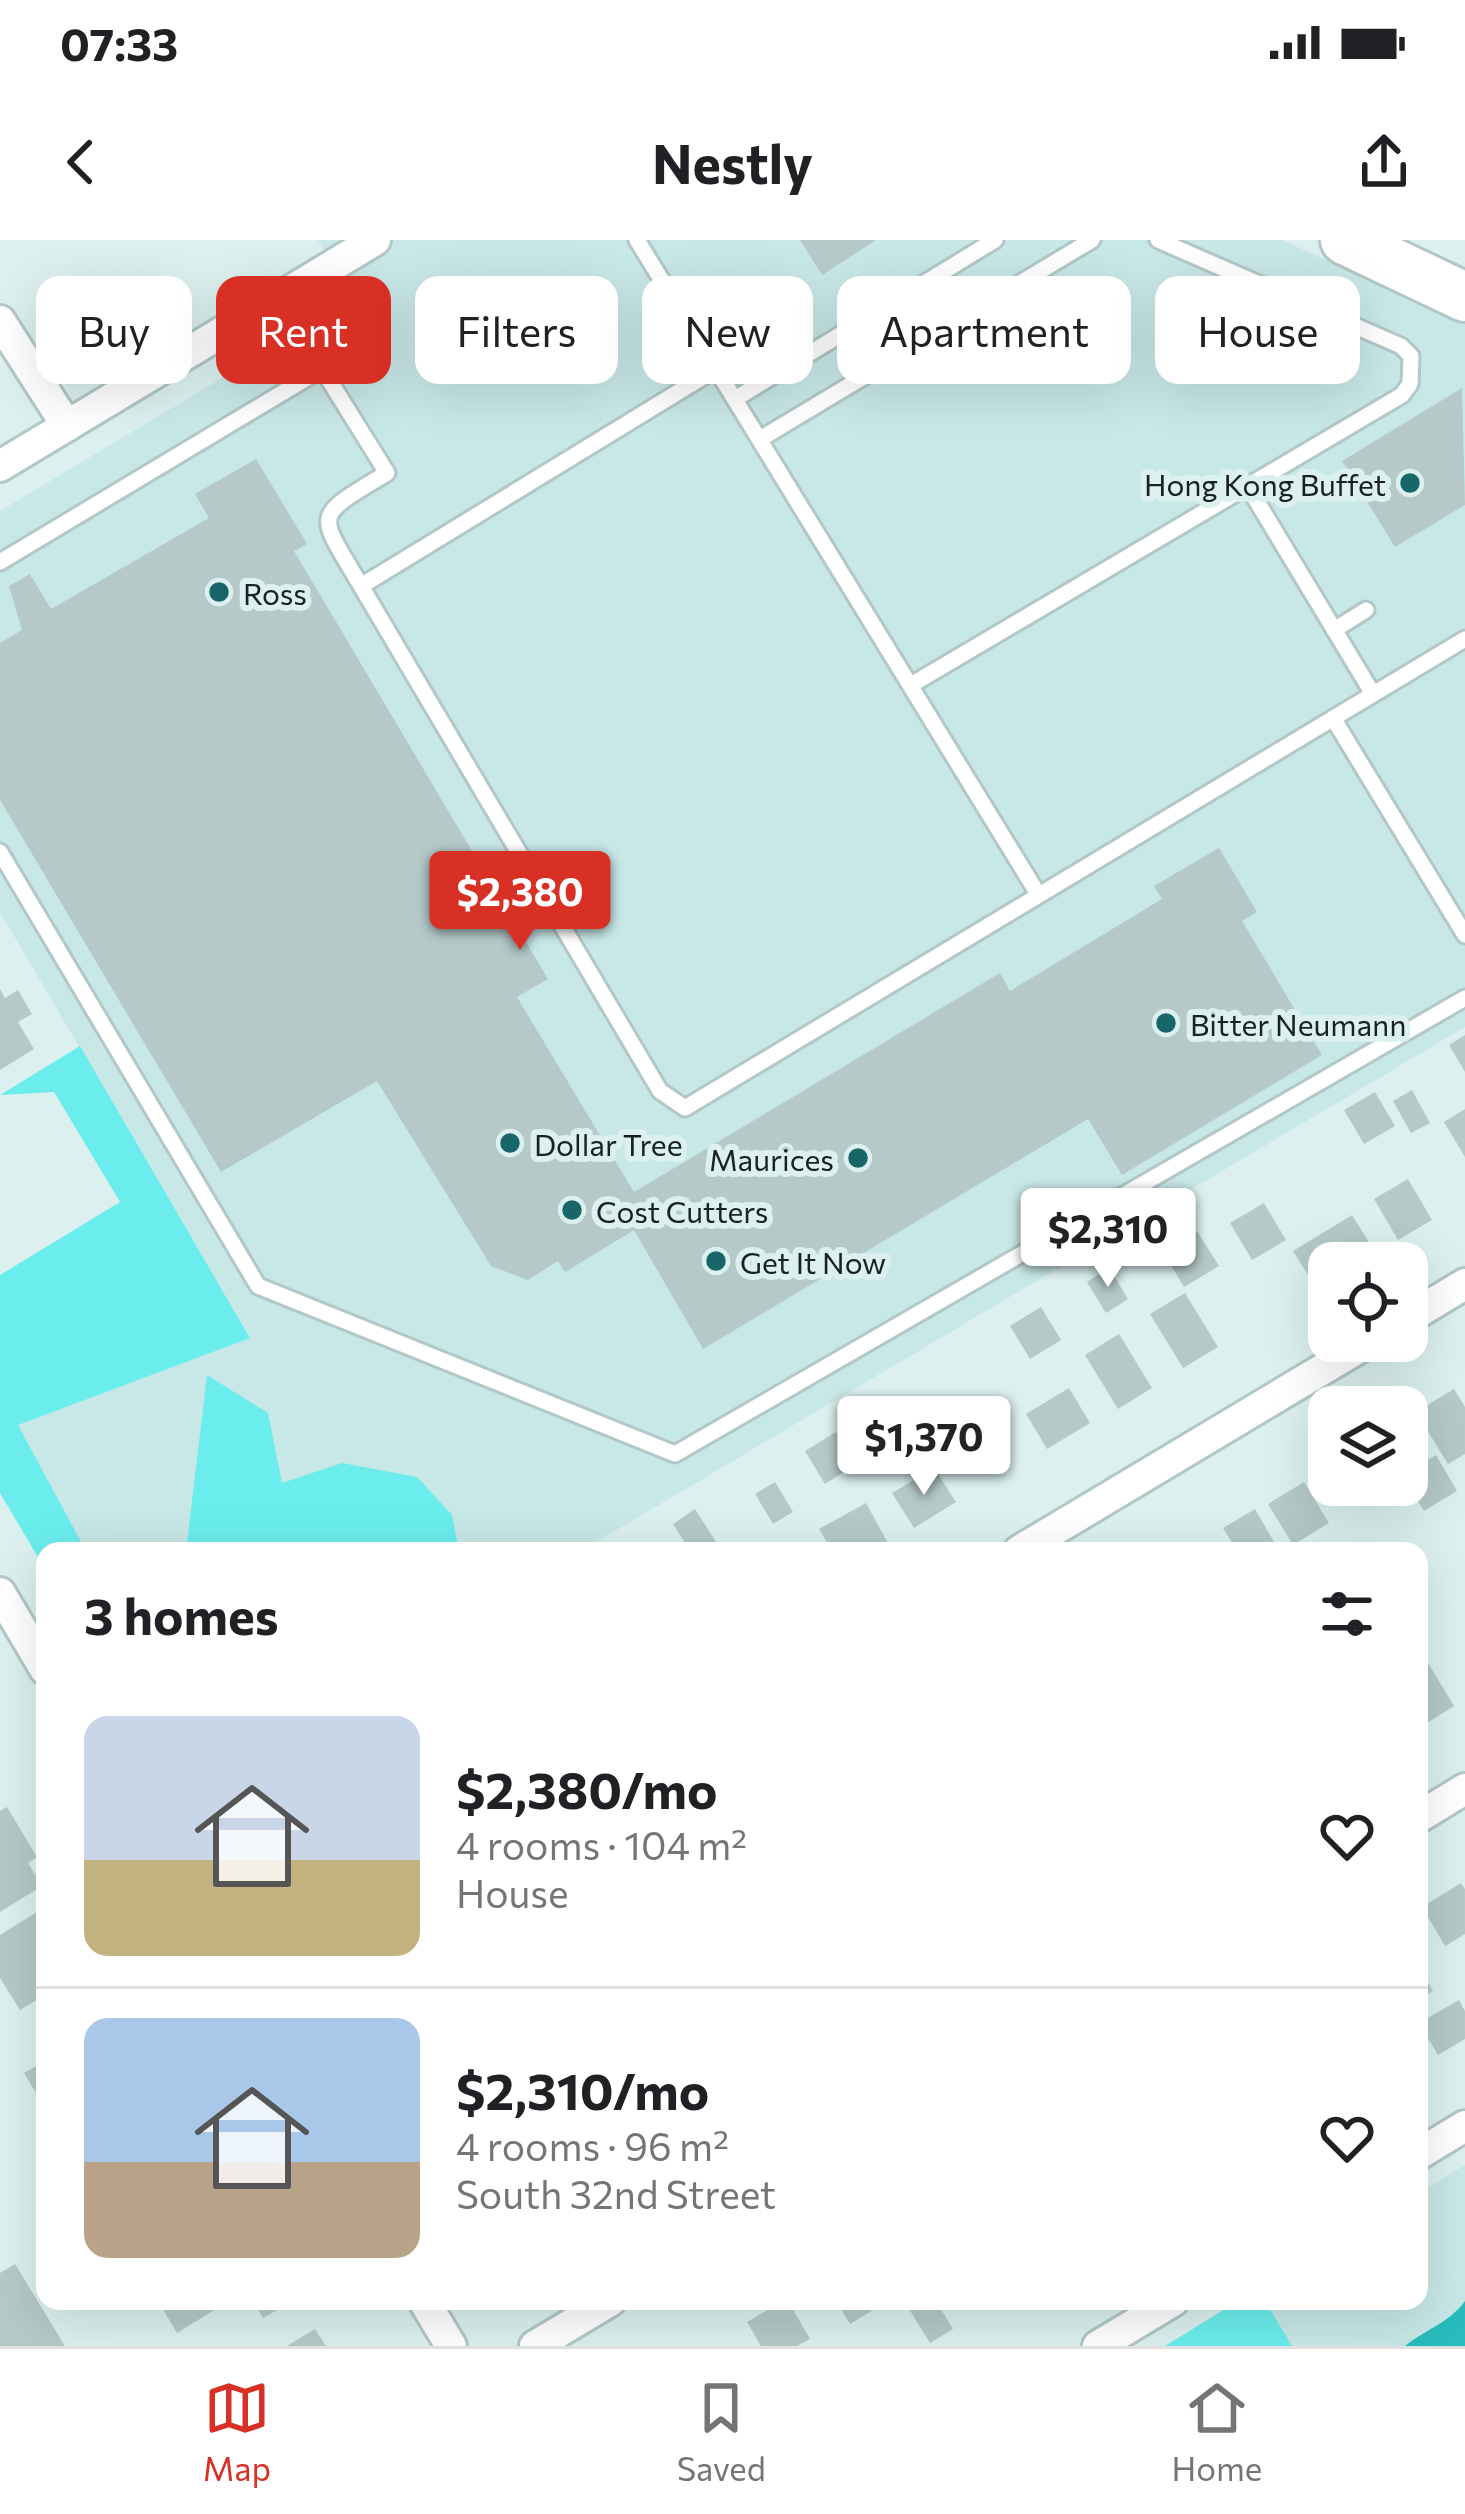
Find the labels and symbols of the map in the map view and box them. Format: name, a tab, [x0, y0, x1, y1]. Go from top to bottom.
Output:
place label: Hong Kong Buffet	[1144, 465, 1386, 502]
marker: Hong Kong Buffet	[1397, 470, 1423, 496]
place label: Ross	[243, 574, 307, 611]
marker: Ross	[206, 579, 232, 605]
pin: $2,380	[422, 851, 618, 953]
place label: Bitter Neumann	[1190, 1005, 1406, 1042]
marker: Bitter Neumann	[1153, 1010, 1179, 1036]
place label: Dollar Tree	[534, 1125, 683, 1162]
marker: Dollar Tree	[497, 1130, 523, 1156]
place label: Maurices	[709, 1140, 834, 1177]
marker: Maurices	[845, 1145, 871, 1171]
pin: $2,310	[1010, 1188, 1206, 1290]
place label: Cost Cutters	[596, 1192, 768, 1229]
marker: Cost Cutters	[559, 1197, 585, 1223]
place label: Get It Now	[740, 1243, 886, 1280]
marker: Get It Now	[703, 1248, 729, 1274]
pin: $1,370	[826, 1396, 1022, 1498]

